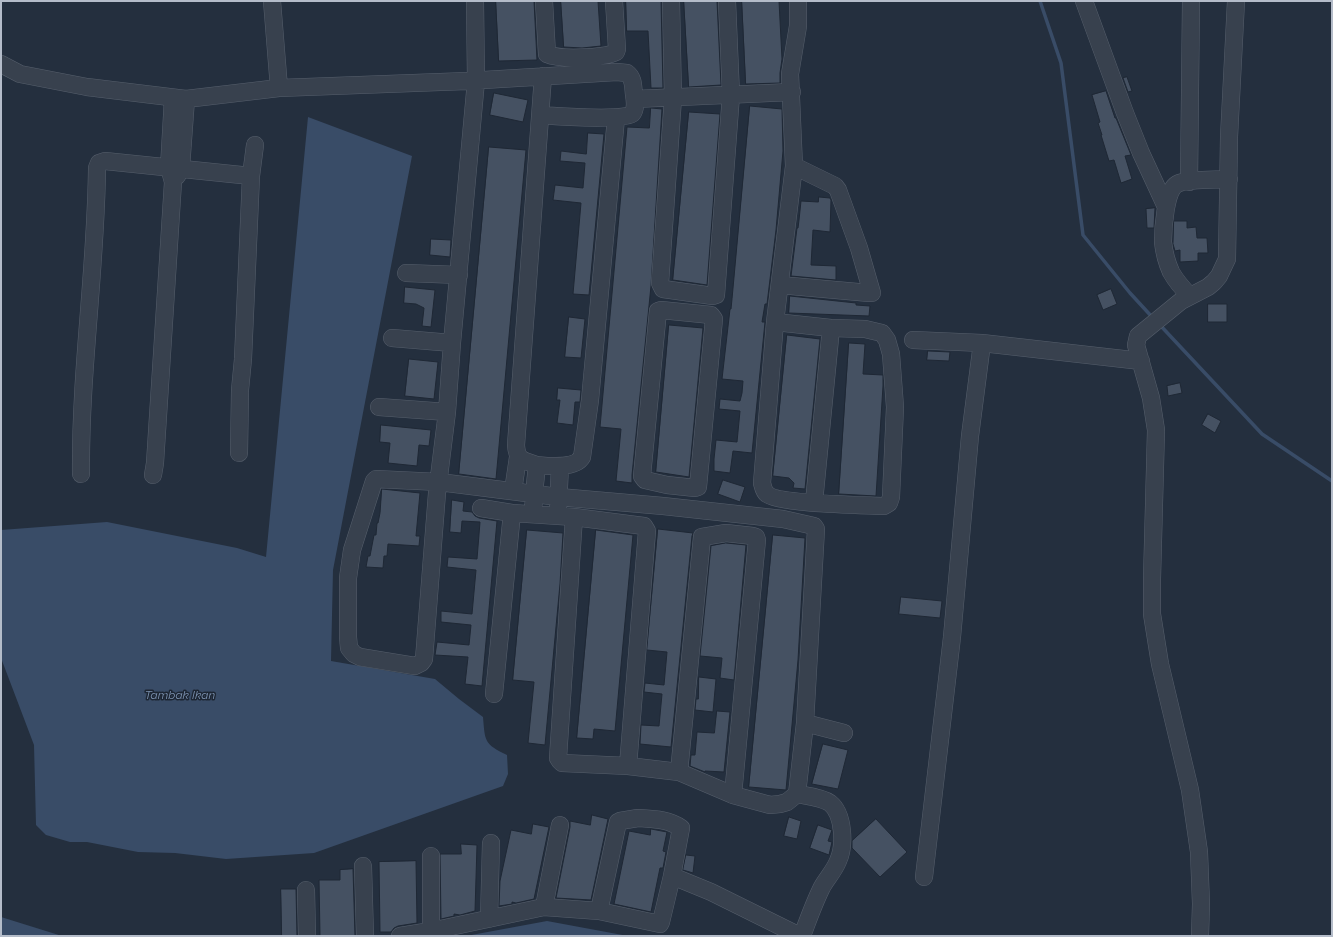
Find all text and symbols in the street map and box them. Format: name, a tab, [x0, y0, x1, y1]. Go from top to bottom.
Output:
water label: Tambak Ikan	[145, 688, 215, 702]

